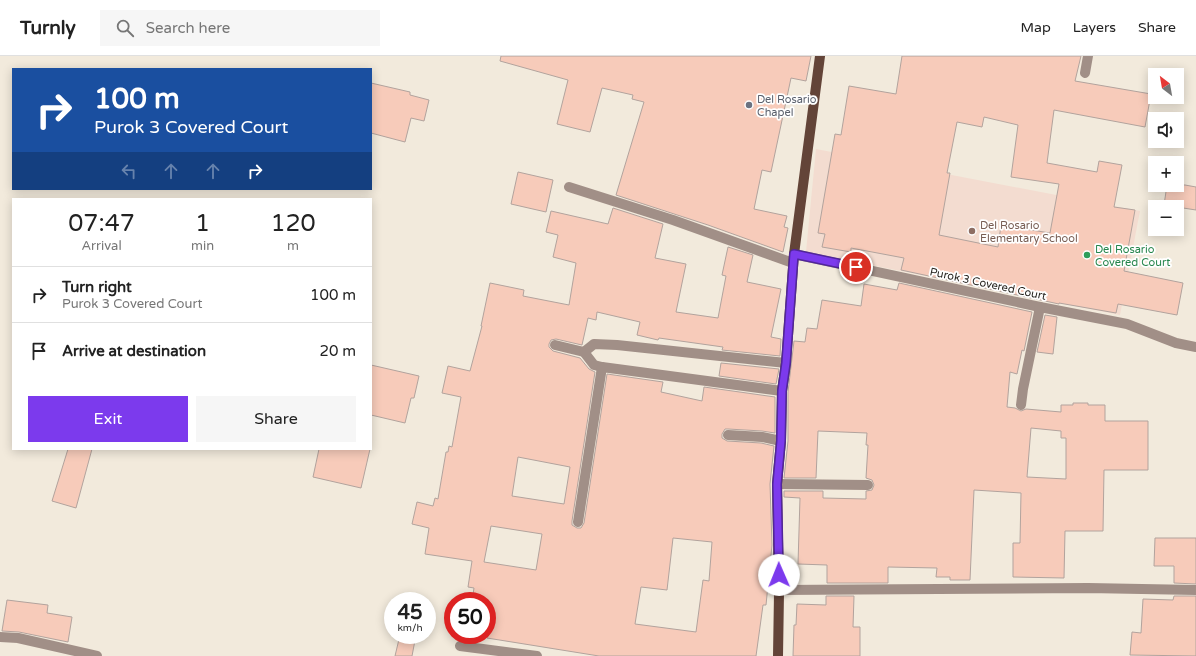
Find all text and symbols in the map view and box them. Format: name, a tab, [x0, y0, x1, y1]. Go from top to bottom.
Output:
search box	[100, 10, 380, 46]
text: Turnly	[20, 17, 76, 39]
icon: search	[114, 17, 136, 39]
text: Search here	[146, 19, 230, 37]
text: Map	[1021, 19, 1051, 36]
text: Layers	[1073, 19, 1116, 36]
text: Share	[1138, 19, 1176, 36]
north arrow	[1148, 68, 1184, 104]
map controls	[1148, 68, 1184, 236]
text: 100 m	[94, 82, 180, 116]
icon: right	[28, 84, 80, 136]
place label: Del Rosario Chapel	[757, 93, 817, 119]
marker: Del Rosario Chapel	[744, 100, 754, 110]
button: sound	[1148, 112, 1184, 148]
text: Purok 3 Covered Court	[94, 116, 288, 138]
button: +	[1148, 156, 1184, 192]
icon: left	[118, 160, 140, 182]
icon: ahead	[160, 160, 182, 182]
icon: ahead	[202, 160, 224, 182]
icon: right	[244, 160, 266, 182]
button: −	[1148, 200, 1184, 236]
text: 07:47	[68, 209, 135, 238]
text: 1	[195, 209, 210, 238]
text: 120	[270, 209, 316, 238]
place label: Del Rosario Elementary School	[980, 219, 1078, 245]
marker: Del Rosario Elementary School	[967, 226, 977, 236]
text: Arrival	[81, 238, 122, 254]
text: min	[191, 238, 214, 254]
text: m	[287, 238, 299, 254]
place label: Del Rosario Covered Court	[1095, 243, 1170, 269]
pin	[839, 250, 873, 284]
marker: Del Rosario Covered Court	[1082, 250, 1092, 260]
icon: arrive	[845, 256, 867, 278]
street label: Purok 3 Covered Court	[929, 265, 1047, 303]
text: Turn right	[62, 278, 132, 296]
icon: right	[28, 284, 50, 306]
text: 100 m	[310, 286, 356, 304]
text: Purok 3 Covered Court	[62, 296, 202, 312]
icon: arrive	[28, 340, 50, 362]
text: Arrive at destination	[62, 342, 206, 360]
text: 20 m	[319, 342, 356, 360]
button: Exit	[28, 396, 188, 442]
button: Share	[196, 396, 356, 442]
position arrow	[758, 554, 800, 596]
speed limit sign: 50	[444, 592, 496, 644]
text: 45	[397, 601, 423, 625]
text: km/h	[397, 622, 423, 634]

